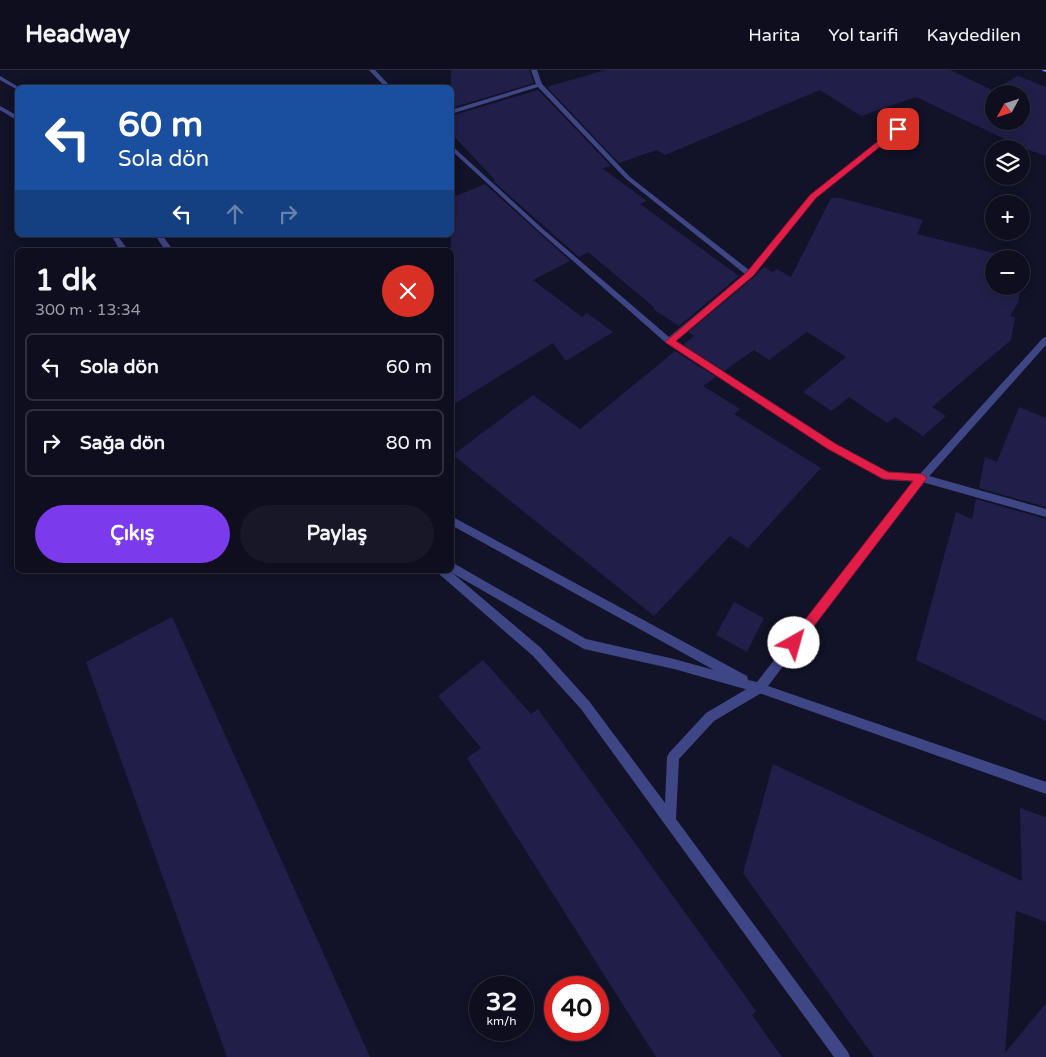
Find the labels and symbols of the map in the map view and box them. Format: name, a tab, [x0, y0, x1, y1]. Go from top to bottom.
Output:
north arrow	[985, 85, 1030, 130]
pin	[877, 108, 919, 150]
position arrow	[767, 616, 819, 668]
speed limit sign: 40	[544, 976, 609, 1041]

